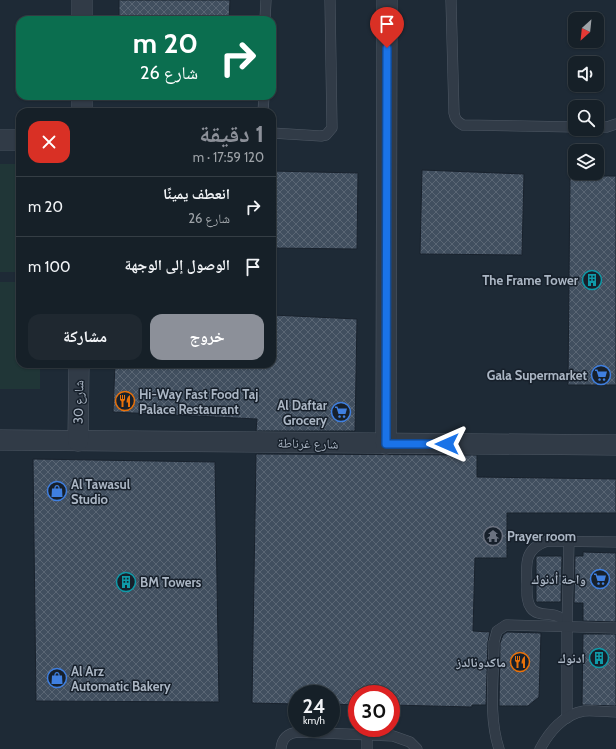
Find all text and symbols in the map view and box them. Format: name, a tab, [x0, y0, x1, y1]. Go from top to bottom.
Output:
pin	[370, 7.0, 404, 48]
north arrow	[568, 12, 604, 48]
map controls	[568, 12, 604, 180]
icon: arrive	[376, 13, 398, 35]
text: 20 m	[133, 26, 198, 60]
icon: right	[212, 32, 264, 84]
button: sound	[568, 56, 604, 92]
text: شارع 26	[140, 62, 198, 84]
button: search	[568, 100, 604, 136]
text: 1 دقيقة	[199, 119, 264, 148]
button: close	[28, 121, 70, 163]
button: layers	[568, 144, 604, 180]
text: 120 m · 17:59	[193, 149, 264, 165]
text: انعطف يمينًا	[163, 185, 230, 203]
icon: right	[242, 196, 264, 218]
text: 20 m	[28, 198, 63, 216]
text: شارع 26	[188, 210, 230, 226]
text: الوصول إلى الوجهة	[125, 256, 230, 274]
icon: arrive	[242, 256, 264, 278]
text: 100 m	[28, 258, 70, 276]
building icon: The Frame Tower	[581, 269, 603, 291]
place label: The Frame Tower	[482, 272, 579, 288]
button: مشاركة	[28, 314, 142, 360]
button: خروج	[150, 314, 264, 360]
supermarket icon: Gala Supermarket	[590, 364, 612, 386]
place label: Gala Supermarket	[487, 367, 588, 383]
street label: شارع 30	[70, 380, 88, 424]
place label: Hi-Way Fast Food Taj Palace Restaurant	[139, 386, 258, 417]
restaurant icon: Hi-Way Fast Food Taj Palace Restaurant	[114, 390, 136, 412]
place label: Al Daftar Grocery	[277, 397, 328, 428]
supermarket icon: Al Daftar Grocery	[330, 401, 352, 423]
position arrow	[426, 423, 468, 465]
street label: شارع غرناطة	[277, 434, 339, 454]
place label: Al Tawasul Studio	[71, 476, 131, 507]
shop icon: Al Tawasul Studio	[46, 480, 68, 502]
temple icon: Prayer room	[482, 525, 504, 547]
place label: Prayer room	[507, 528, 576, 544]
supermarket icon: واحة أدنوك	[589, 568, 611, 590]
building icon: BM Towers	[115, 571, 137, 593]
place label: واحة أدنوك	[531, 571, 586, 587]
place label: BM Towers	[140, 574, 202, 590]
building icon: ادنوك	[588, 647, 610, 669]
place label: ادنوك	[558, 650, 585, 666]
restaurant icon: ماكدونالدز	[509, 651, 531, 673]
place label: ماكدونالدز	[455, 654, 506, 670]
place label: Al Arz Automatic Bakery	[71, 663, 171, 694]
shop icon: Al Arz Automatic Bakery	[46, 667, 68, 689]
speed limit sign: 30	[348, 685, 400, 737]
text: 24	[303, 694, 326, 718]
text: km/h	[303, 714, 325, 727]

